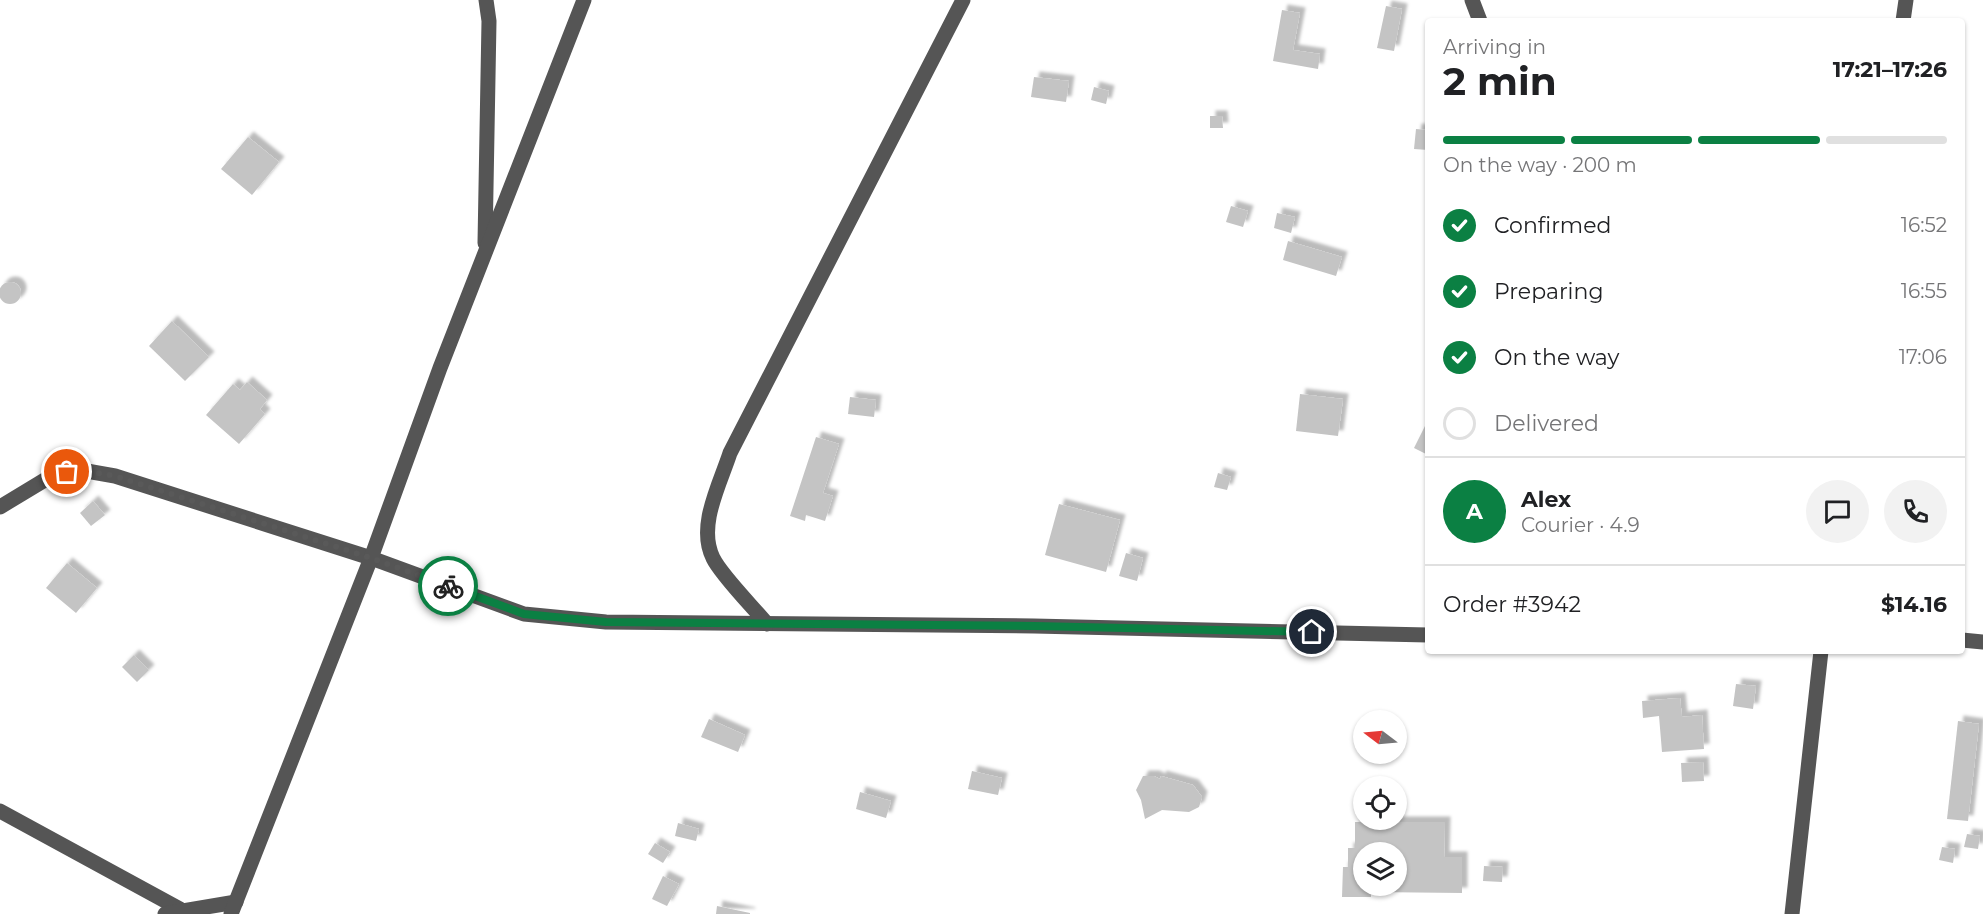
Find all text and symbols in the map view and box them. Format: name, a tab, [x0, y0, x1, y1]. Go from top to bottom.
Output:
text: Arriving in	[1443, 35, 1546, 59]
text: 17:21–17:26	[1833, 56, 1947, 83]
text: 2 min	[1443, 57, 1557, 105]
text: On the way · 200 m	[1443, 153, 1637, 177]
icon: check	[1443, 209, 1476, 242]
text: Confirmed	[1494, 212, 1611, 239]
text: 16:52	[1901, 213, 1947, 237]
icon: check	[1443, 275, 1476, 308]
text: Preparing	[1494, 278, 1603, 305]
text: 16:55	[1901, 279, 1947, 303]
icon: check	[1443, 341, 1476, 374]
text: On the way	[1494, 344, 1619, 371]
text: 17:06	[1899, 345, 1947, 369]
text: Delivered	[1494, 410, 1599, 437]
pin	[41, 446, 92, 497]
icon: bag	[50, 455, 83, 488]
button: chat	[1806, 480, 1869, 543]
button: phone	[1884, 480, 1947, 543]
text: Alex	[1521, 486, 1571, 513]
text: A	[1466, 498, 1483, 525]
text: Courier · 4.9	[1521, 513, 1640, 537]
courier	[418, 556, 478, 616]
icon: bike	[432, 570, 465, 603]
text: Order #3942	[1443, 591, 1581, 618]
text: $14.16	[1881, 591, 1947, 618]
pin	[1286, 606, 1337, 657]
icon: home	[1295, 615, 1328, 648]
north arrow	[1353, 710, 1407, 764]
map controls	[1353, 710, 1407, 896]
button: locate	[1353, 776, 1407, 830]
button: layers	[1353, 842, 1407, 896]

